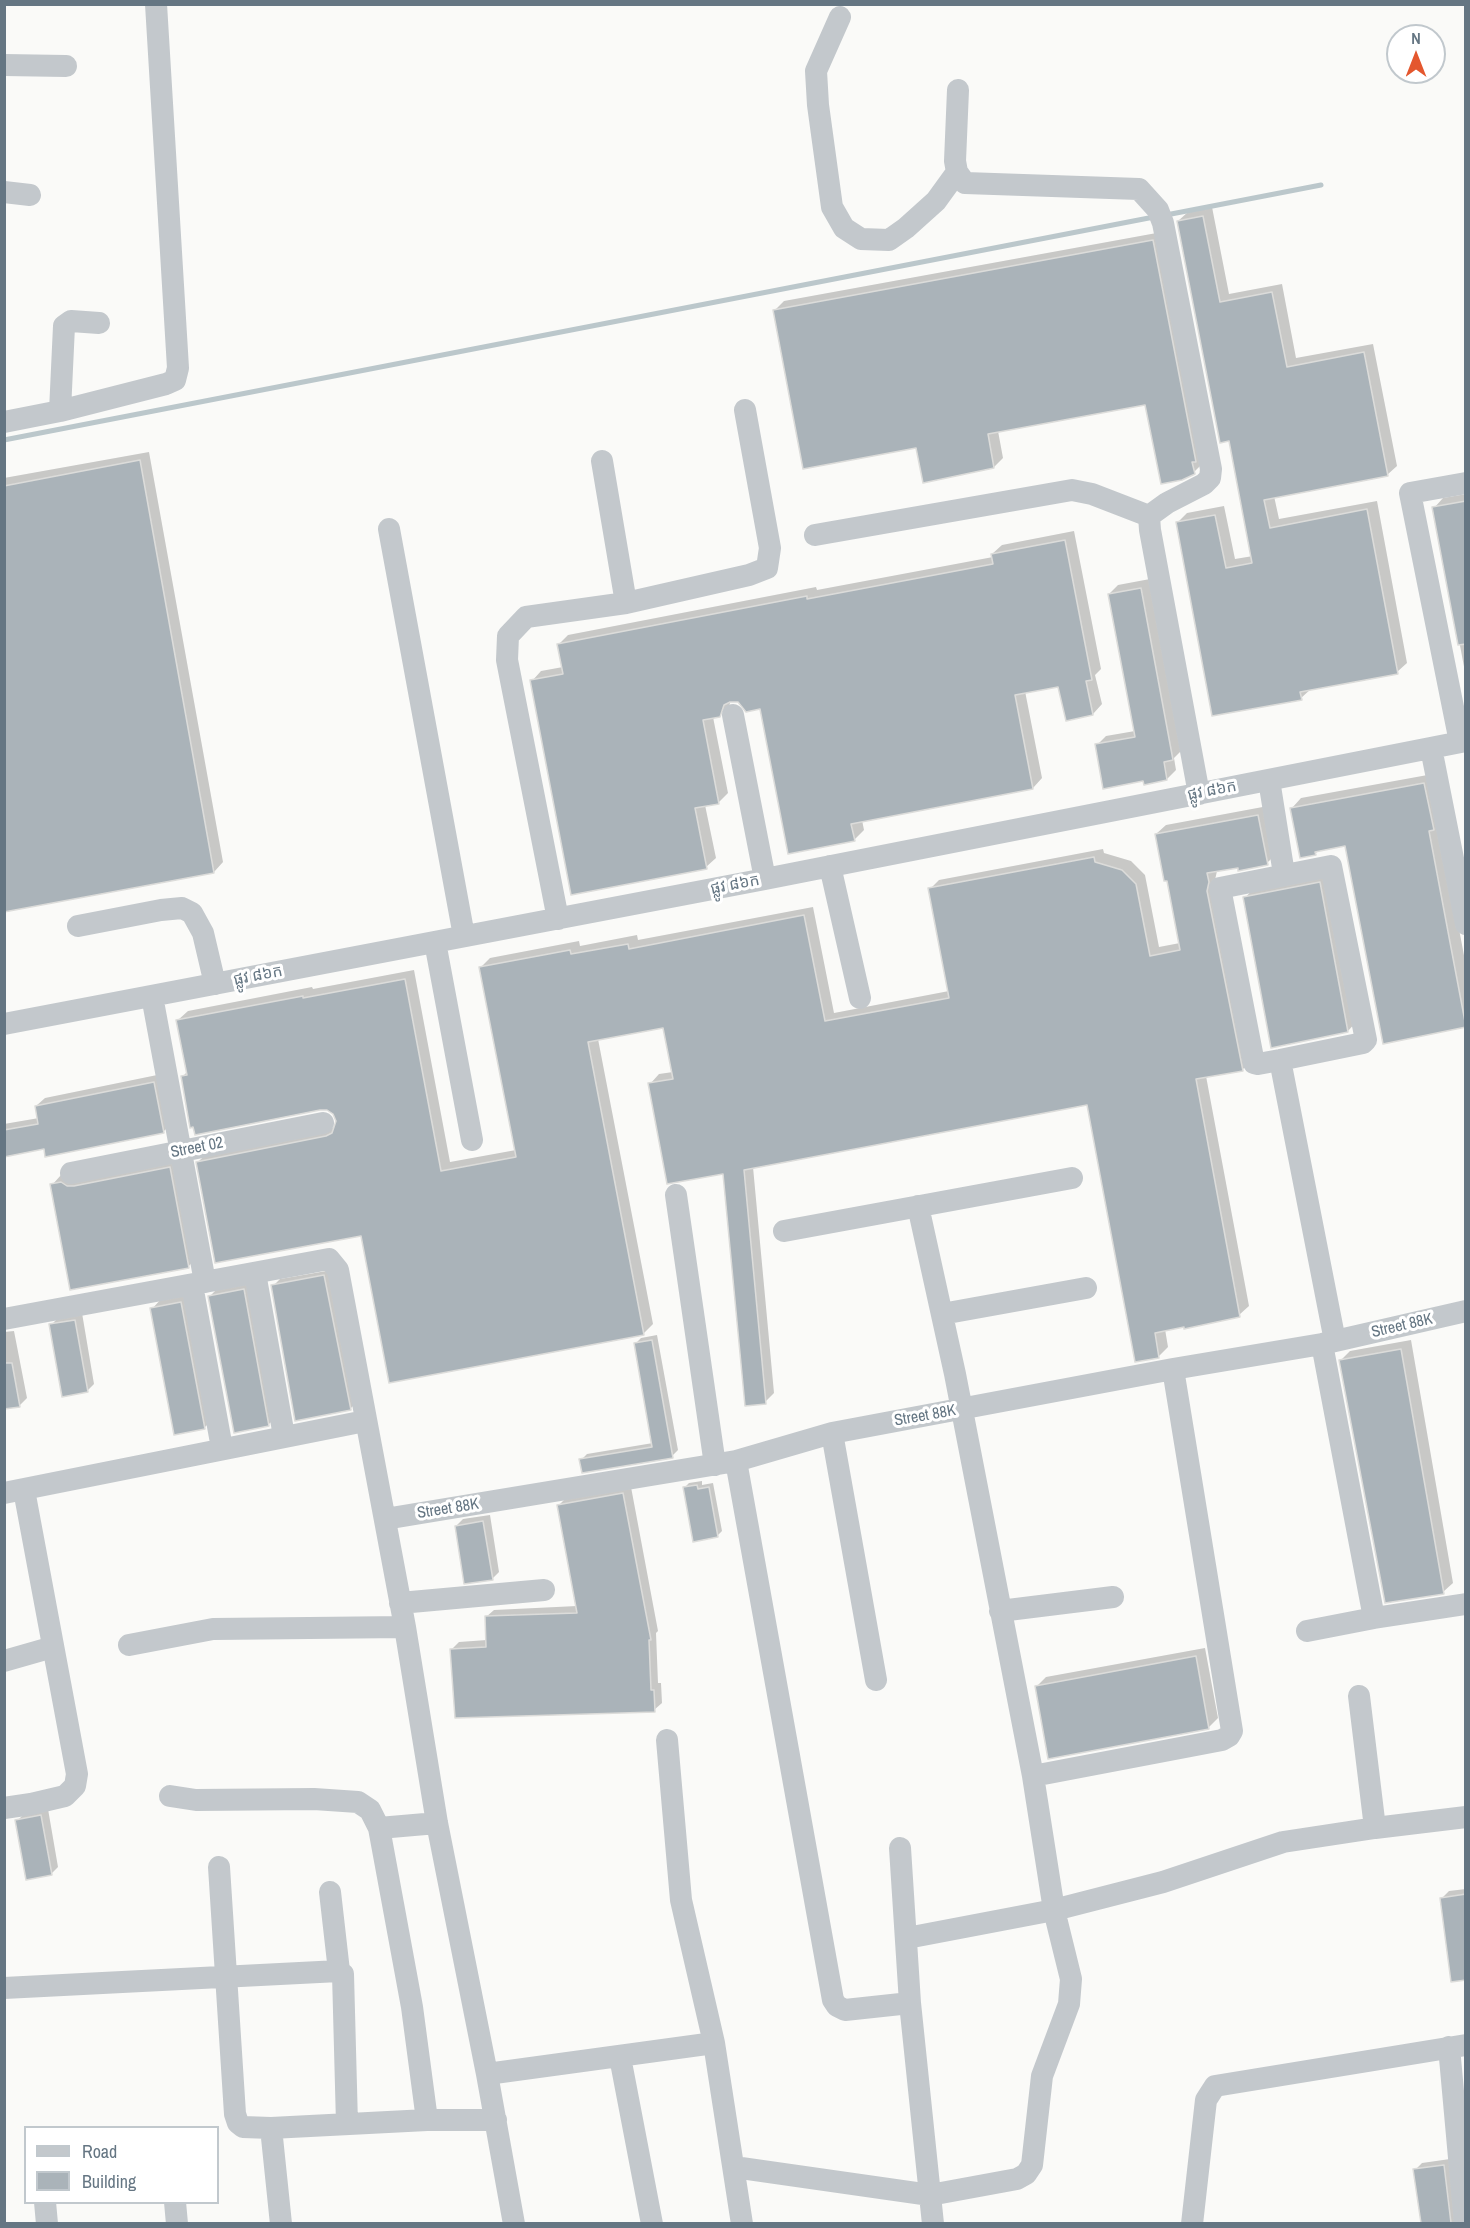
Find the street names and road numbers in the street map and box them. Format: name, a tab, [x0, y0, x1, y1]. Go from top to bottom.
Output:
street label: ផ្លូវ ៨៦ក	[1186, 777, 1238, 805]
street label: ផ្លូវ ៨៦ក	[709, 871, 761, 899]
street label: ផ្លូវ ៨៦ក	[232, 962, 284, 990]
street label: Street 02	[169, 1133, 225, 1163]
street label: Street 88K	[1370, 1310, 1434, 1342]
street label: Street 88K	[893, 1401, 957, 1431]
street label: Street 88K	[416, 1495, 480, 1523]

